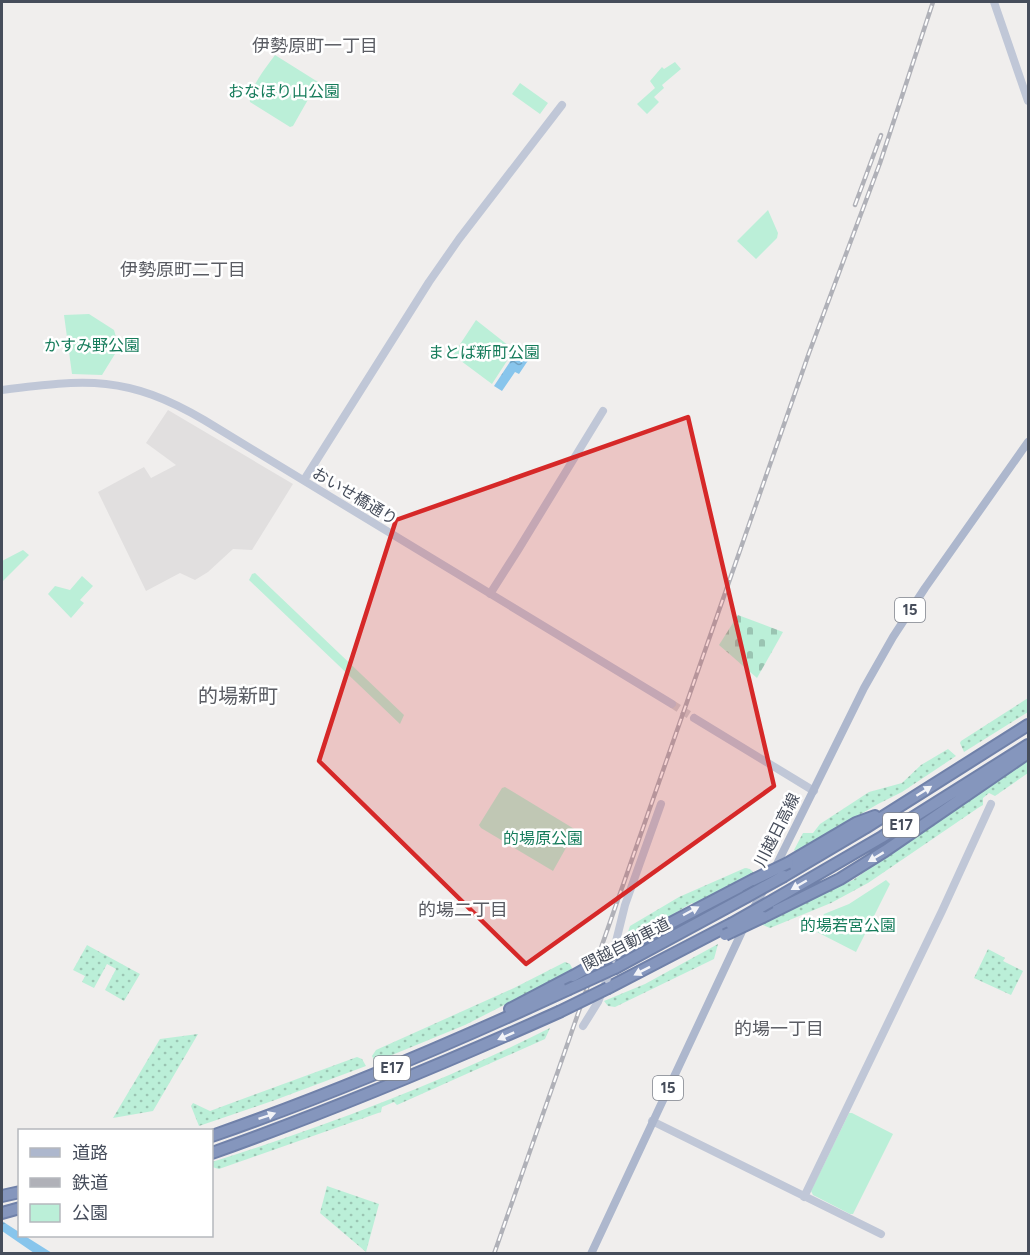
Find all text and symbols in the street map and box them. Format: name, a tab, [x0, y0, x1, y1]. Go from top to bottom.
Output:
district label: 伊勢原町一丁目	[252, 35, 378, 57]
park label: おなほり山公園	[228, 82, 340, 101]
district label: 伊勢原町二丁目	[120, 259, 246, 281]
park label: かすみ野公園	[44, 336, 140, 355]
park label: まとば新町公園	[428, 343, 540, 362]
street label: おいせ橋通り	[309, 463, 401, 529]
road number: 15	[895, 598, 925, 622]
district label: 的場新町	[198, 684, 278, 708]
one-way arrow	[916, 786, 932, 797]
street label: 川越日高線	[750, 790, 804, 870]
road number: E17	[883, 813, 919, 837]
park label: 的場原公園	[503, 829, 583, 848]
one-way arrow	[868, 851, 884, 862]
one-way arrow	[790, 880, 807, 890]
district label: 的場二丁目	[418, 899, 508, 921]
one-way arrow	[683, 906, 700, 916]
street label: 関越自動車道	[579, 914, 673, 974]
park label: 的場若宮公園	[800, 916, 896, 935]
one-way arrow	[633, 966, 650, 976]
district label: 的場一丁目	[734, 1018, 824, 1040]
one-way arrow	[497, 1031, 515, 1041]
road number: E17	[374, 1056, 410, 1080]
road number: 15	[653, 1076, 683, 1100]
one-way arrow	[258, 1111, 276, 1121]
legend	[18, 1129, 213, 1237]
text: 道路	[72, 1142, 108, 1164]
text: 鉄道	[72, 1172, 108, 1194]
text: 公園	[72, 1202, 108, 1224]

